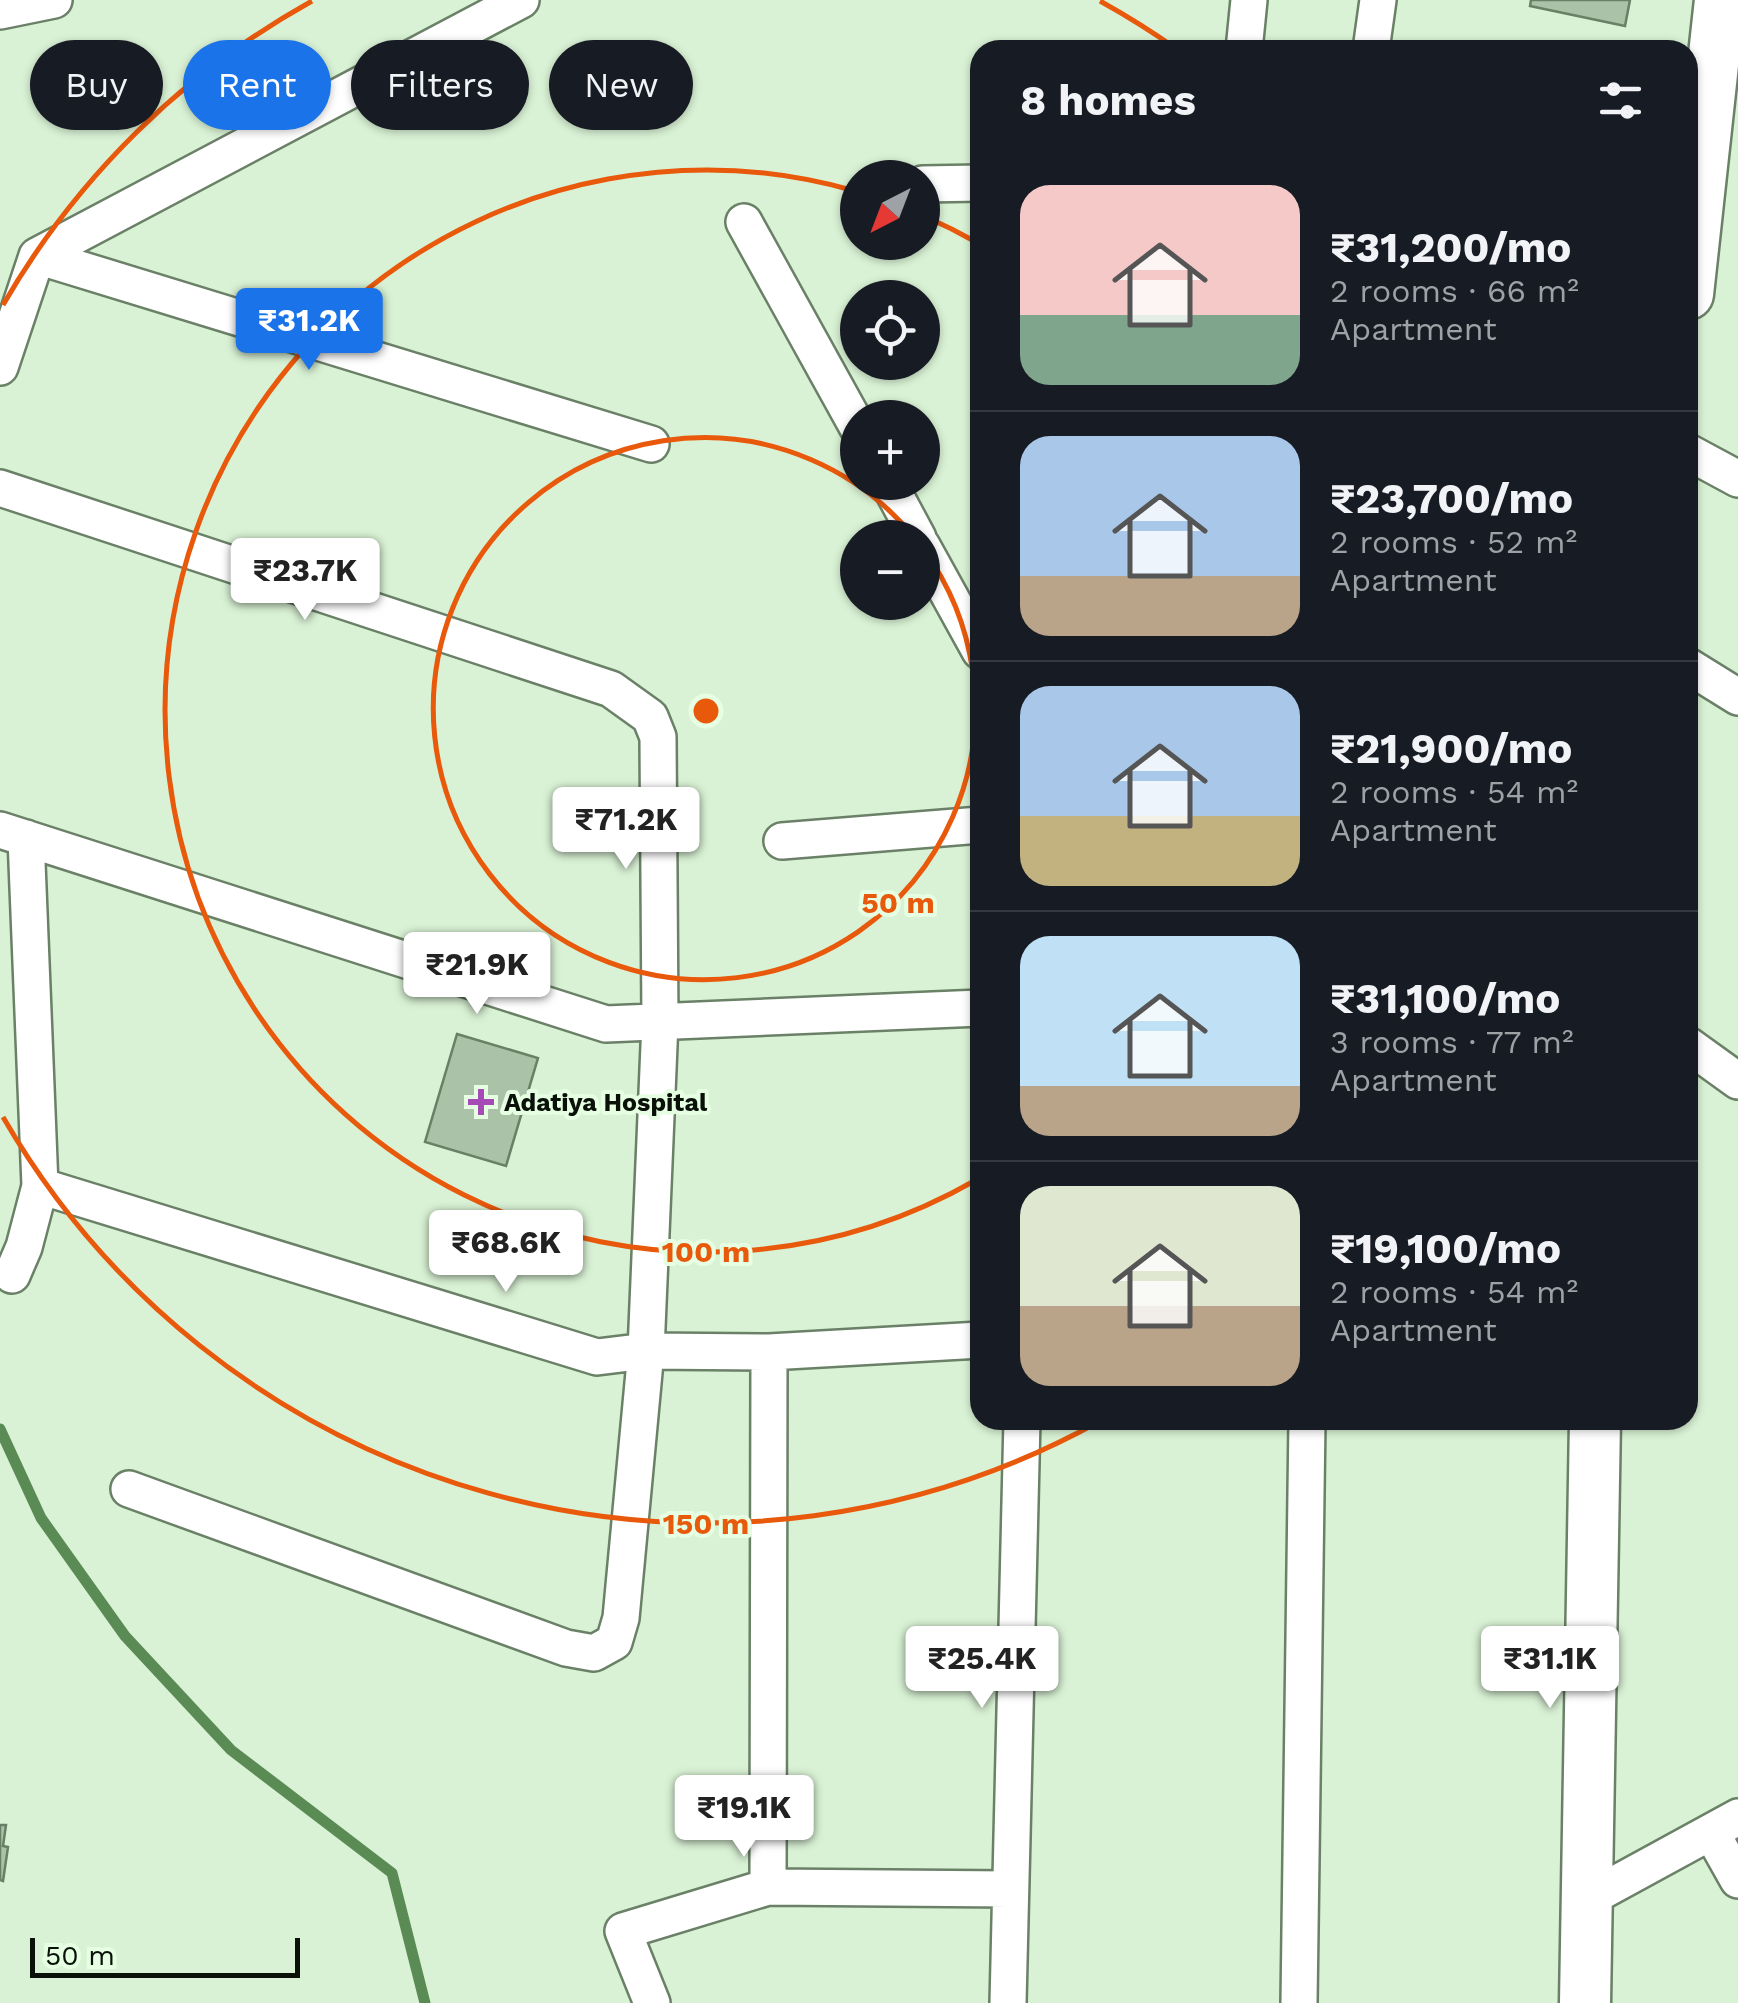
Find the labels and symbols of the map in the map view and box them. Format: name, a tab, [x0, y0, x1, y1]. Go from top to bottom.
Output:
north arrow	[840, 160, 940, 260]
pin: ₹31.2K	[228, 288, 390, 373]
pin: ₹23.7K	[224, 538, 386, 623]
centre of rings	[688, 693, 724, 729]
pin: ₹71.2K	[545, 787, 707, 872]
text: 50 m	[861, 885, 935, 920]
pin: ₹21.9K	[396, 932, 558, 1017]
place label: Adatiya Hospital	[504, 1088, 708, 1117]
marker: Adatiya Hospital	[468, 1089, 494, 1115]
pin: ₹68.6K	[425, 1210, 587, 1295]
text: 100 m	[662, 1234, 750, 1269]
text: 150 m	[663, 1506, 749, 1541]
pin: ₹25.4K	[901, 1626, 1063, 1711]
pin: ₹31.1K	[1469, 1626, 1631, 1711]
pin: ₹19.1K	[663, 1775, 825, 1860]
scale bar	[30, 1933, 300, 1978]

